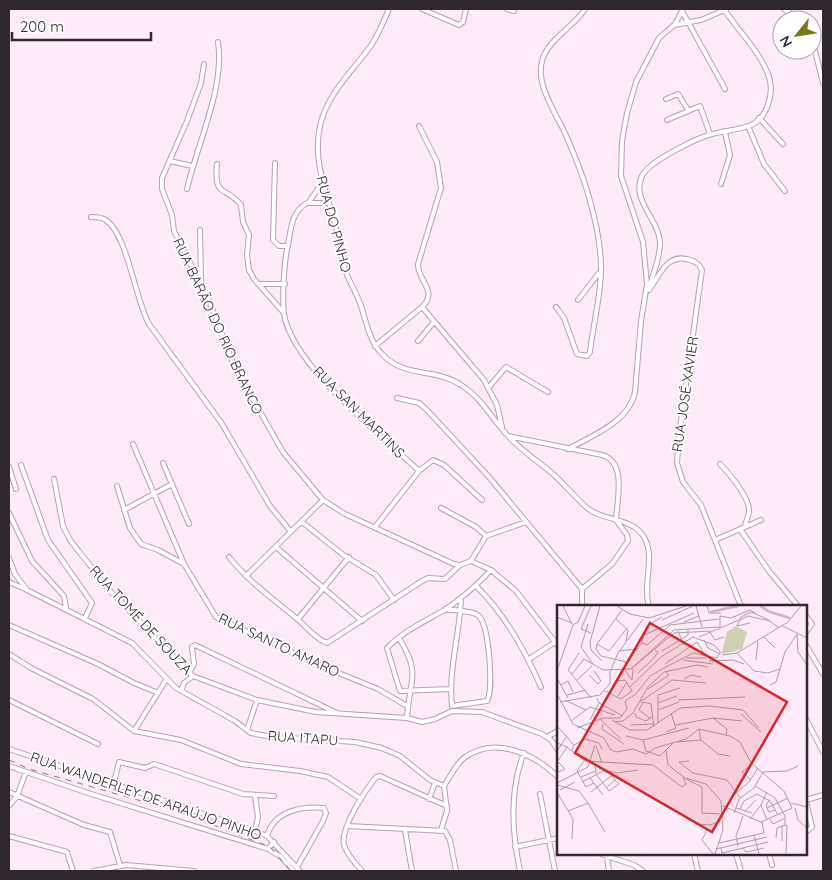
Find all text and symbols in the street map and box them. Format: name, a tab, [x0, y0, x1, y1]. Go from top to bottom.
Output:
scale bar	[12, 10, 151, 42]
north arrow	[772, 10, 822, 60]
text: 200 m	[20, 17, 64, 36]
text: N	[775, 33, 796, 50]
street label: RUA DO PINHO	[312, 174, 356, 275]
street label: RUA BARÃO DO RIO BRANCO	[169, 235, 267, 417]
street label: RUA JOSÉ XAVIER	[668, 335, 702, 453]
street label: RUA SAN MARTINS	[309, 362, 409, 462]
street label: RUA TOMÉ DE SOUZA	[86, 562, 196, 678]
inset map	[557, 605, 807, 855]
street label: RUA SANTO AMARO	[216, 609, 343, 681]
street label: RUA ITAPU	[267, 727, 339, 749]
street label: RUA WANDERLEY DE ARAÚJO PINHO	[28, 748, 264, 844]

